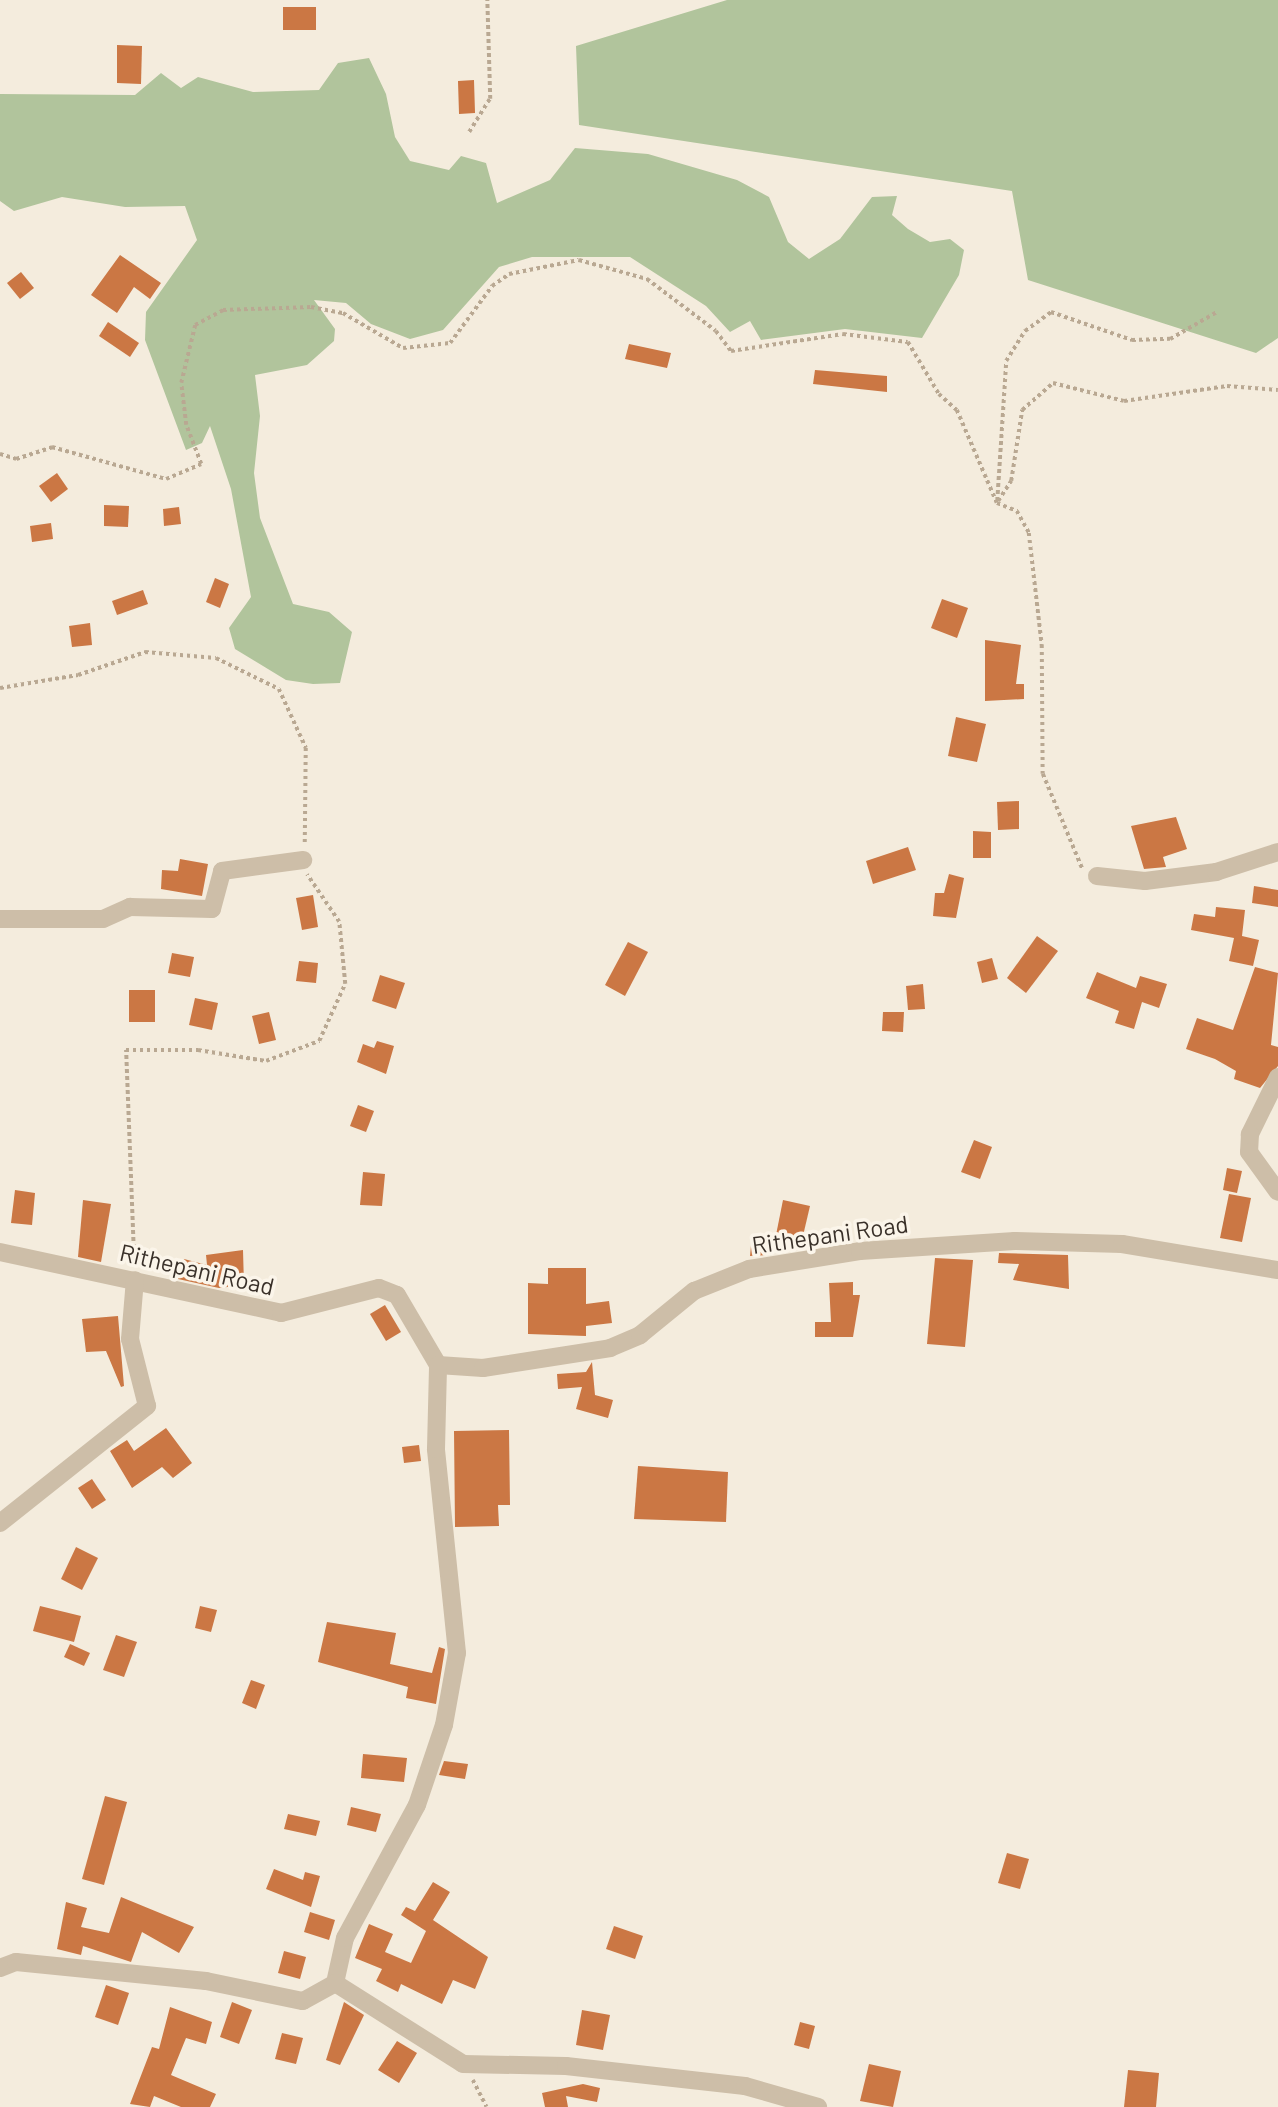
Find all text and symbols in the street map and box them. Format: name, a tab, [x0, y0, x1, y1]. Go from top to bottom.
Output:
street label: Rithepani Road	[750, 1209, 910, 1259]
street label: Rithepani Road	[117, 1237, 277, 1301]

